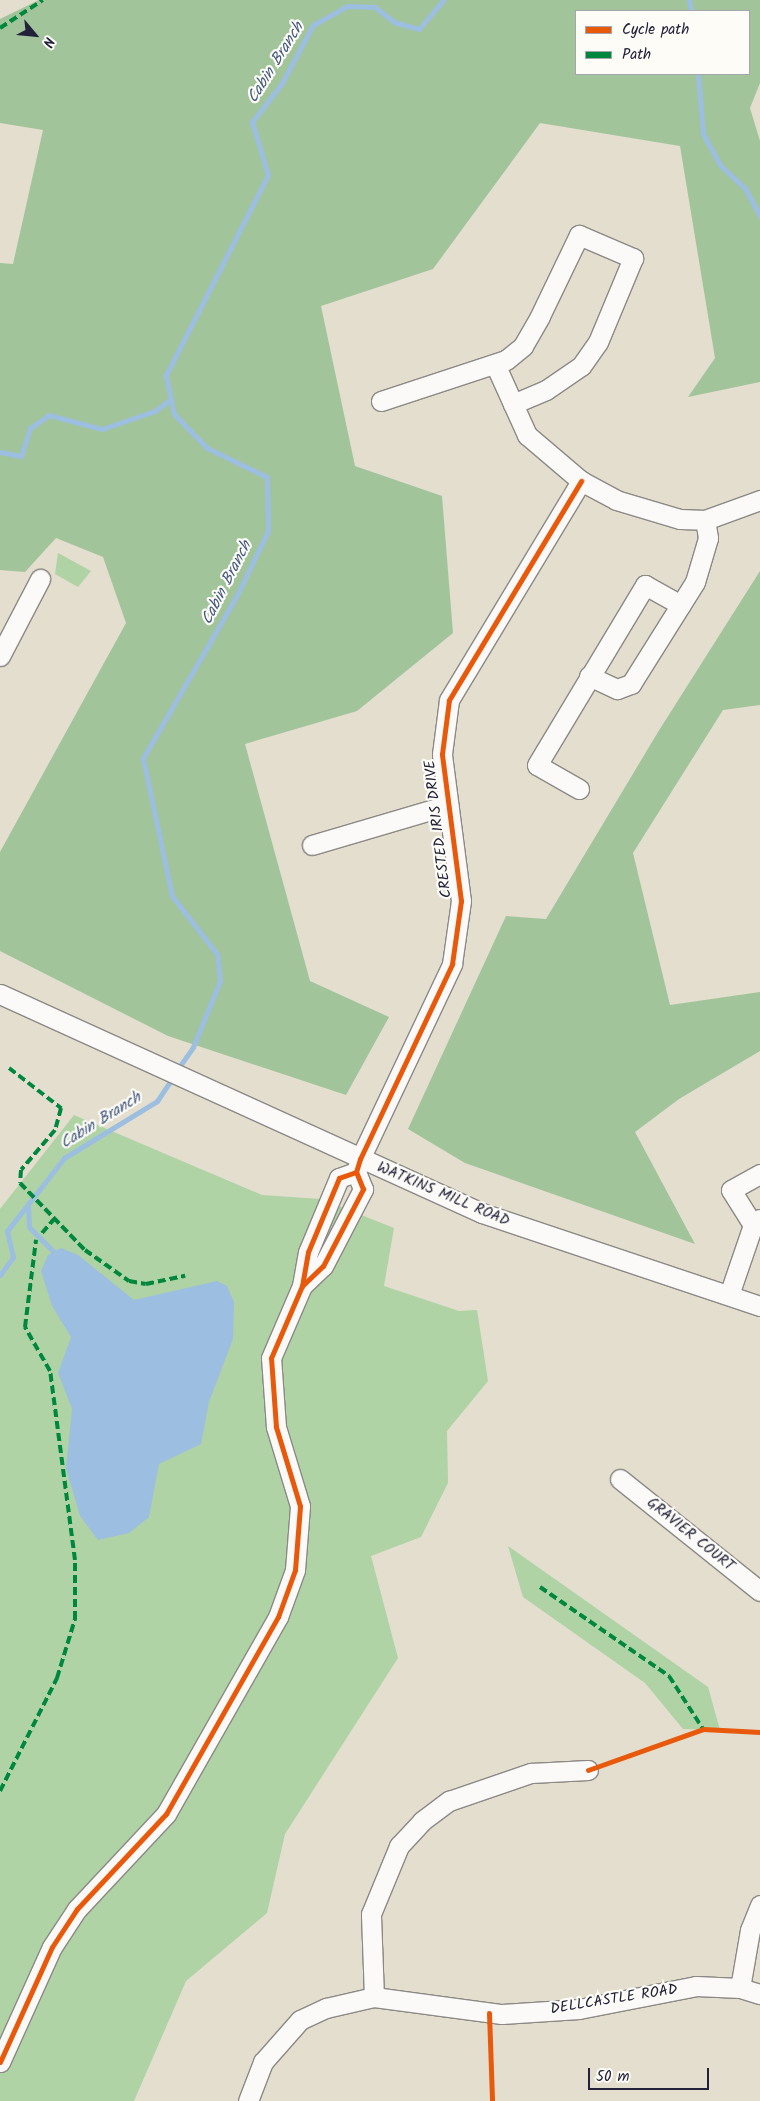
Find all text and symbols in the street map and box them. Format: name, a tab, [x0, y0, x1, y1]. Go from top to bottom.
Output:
north arrow	[10, 10, 60, 60]
legend	[575, 10, 750, 75]
text: Cycle path	[622, 18, 689, 42]
water label: Cabin Branch	[244, 19, 308, 107]
text: N	[36, 33, 60, 51]
text: Path	[622, 43, 651, 67]
water label: Cabin Branch	[198, 538, 256, 628]
street label: CRESTED IRIS DRIVE	[422, 759, 456, 899]
water label: Cabin Branch	[57, 1089, 145, 1153]
street label: WATKINS MILL ROAD	[374, 1159, 512, 1231]
street label: GRAVIER COURT	[643, 1494, 737, 1576]
street label: DELLCASTLE ROAD	[549, 1981, 679, 2019]
scale bar	[590, 2058, 711, 2090]
text: 50 m	[596, 2065, 630, 2089]

